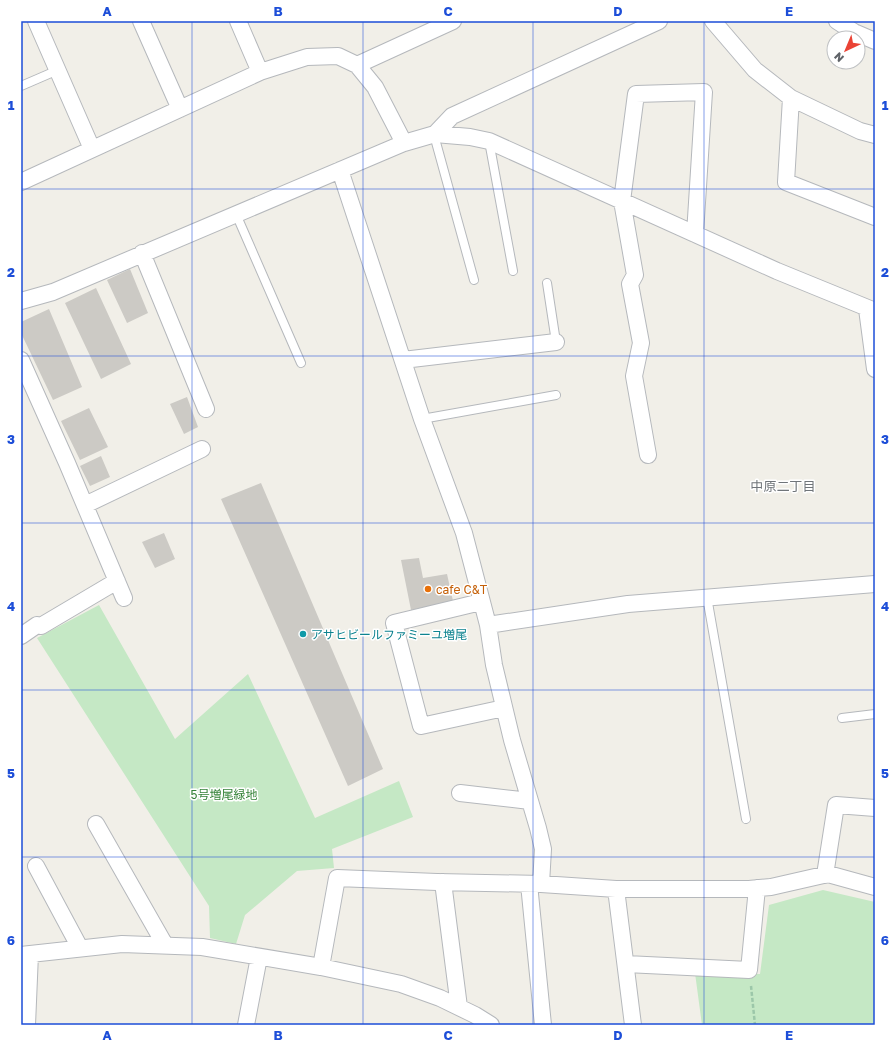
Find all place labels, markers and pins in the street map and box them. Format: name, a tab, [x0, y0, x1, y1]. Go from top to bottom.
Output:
place label: cafe C&T	[436, 582, 488, 597]
marker: cafe C&T	[423, 584, 433, 594]
place label: アサヒビールファミーユ増尾	[311, 627, 467, 642]
marker: アサヒビールファミーユ増尾	[298, 629, 308, 639]

